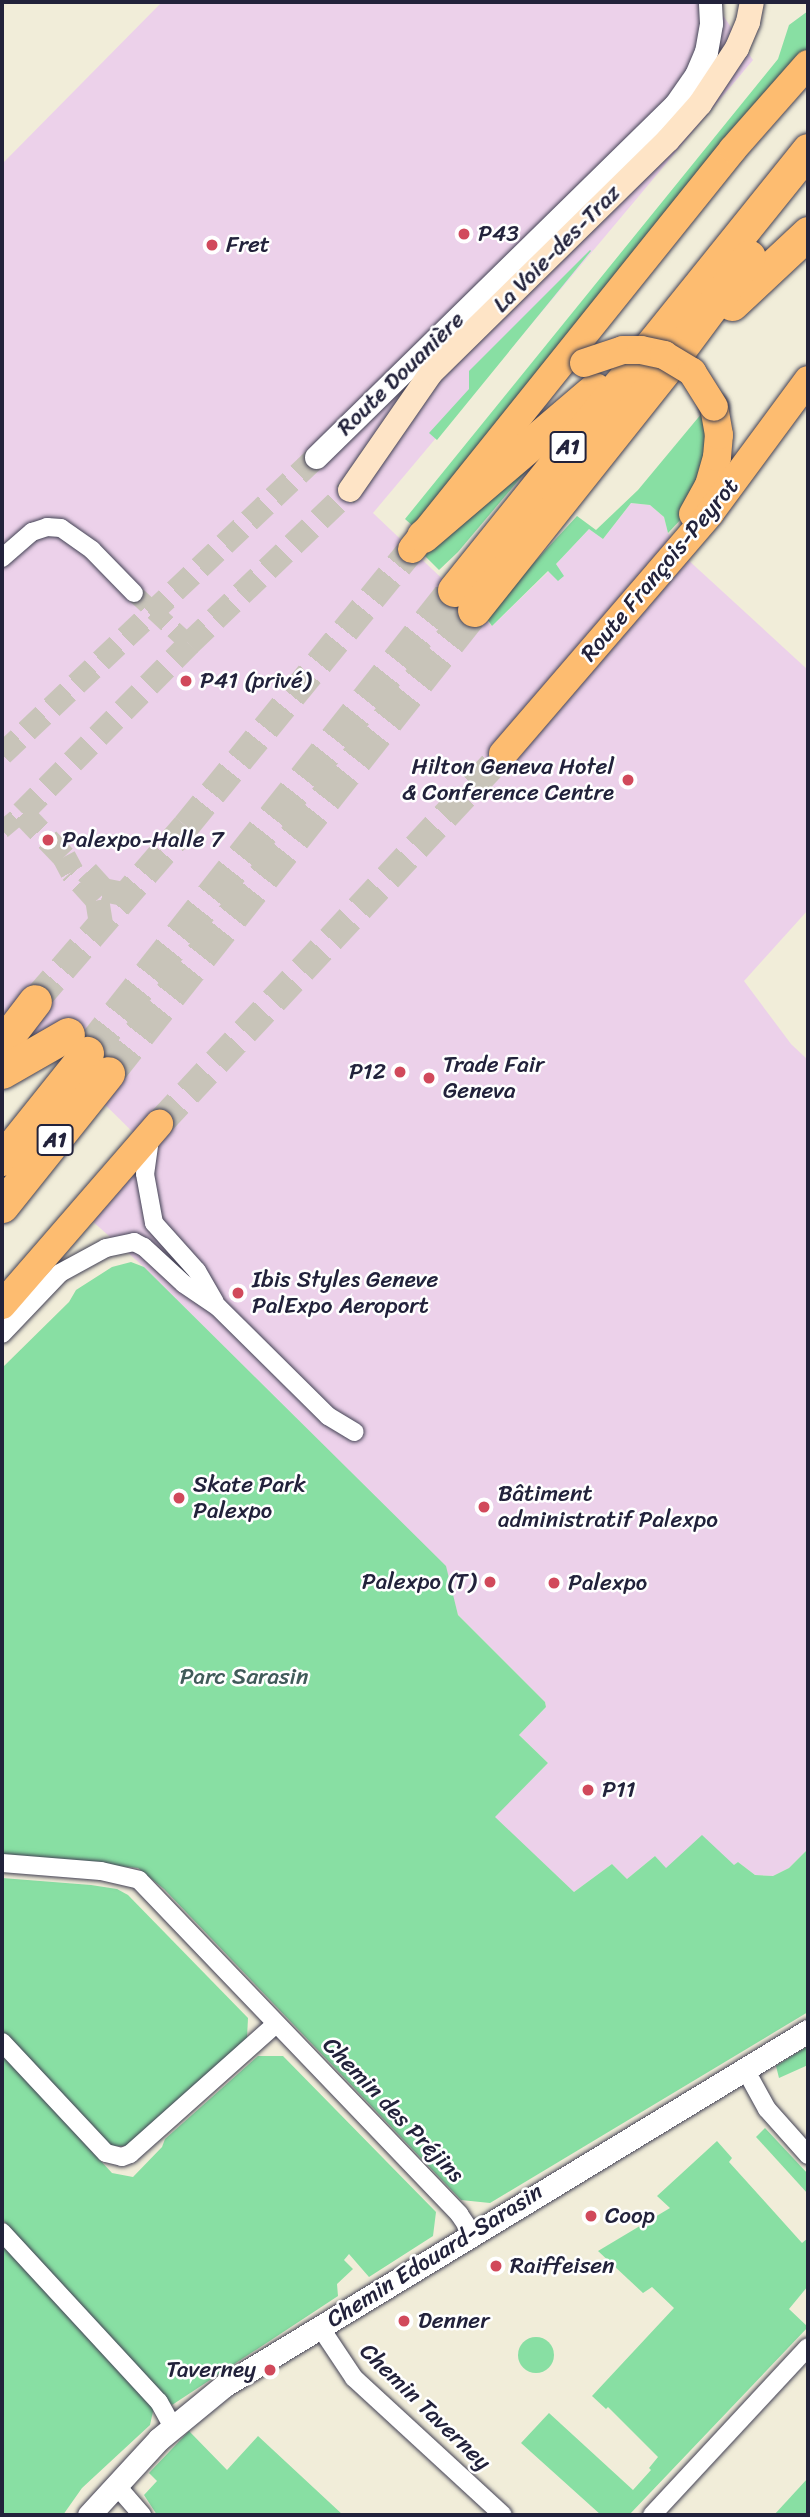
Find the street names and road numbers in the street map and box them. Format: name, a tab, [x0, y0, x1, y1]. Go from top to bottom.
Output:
street label: La Voie-des-Traz	[488, 180, 626, 318]
street label: Route Douanière	[332, 306, 470, 442]
road number: A1	[549, 430, 587, 464]
street label: Route François-Peyrot	[576, 474, 744, 666]
road number: A1	[36, 1122, 74, 1158]
street label: Chemin des Préjins	[316, 2031, 470, 2189]
street label: Chemin Edouard-Sarasin	[322, 2178, 548, 2334]
street label: Chemin Taverney	[354, 2338, 496, 2476]

